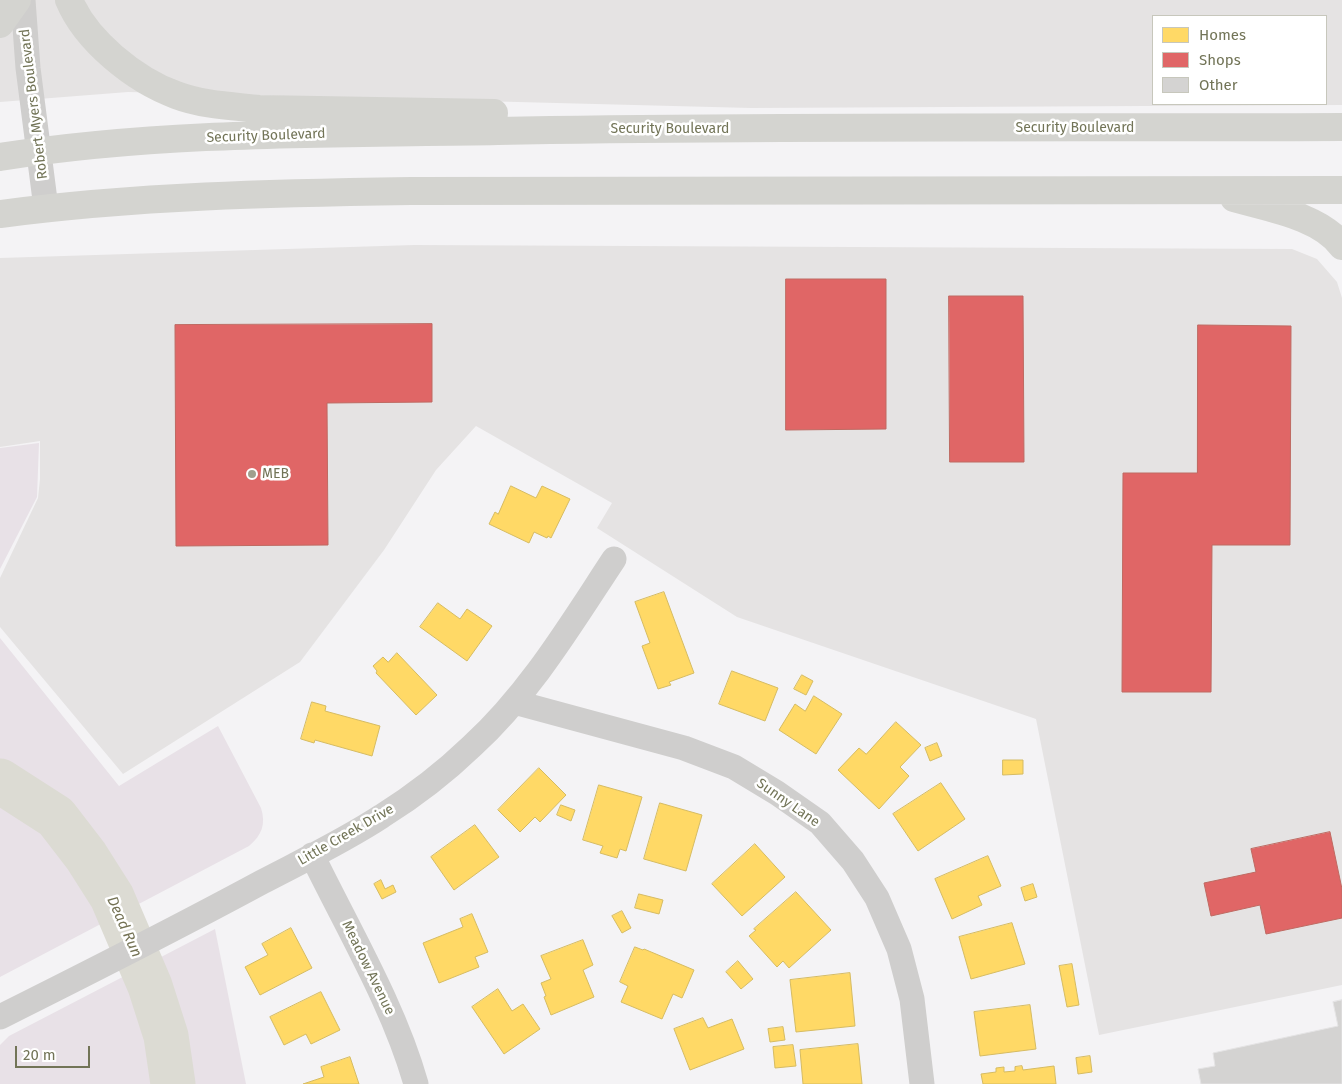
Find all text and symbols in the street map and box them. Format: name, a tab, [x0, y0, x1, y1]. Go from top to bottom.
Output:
legend	[1152, 15, 1327, 105]
text: Homes	[1199, 26, 1246, 44]
street label: Robert Myers Boulevard	[16, 28, 52, 180]
text: Shops	[1199, 51, 1241, 69]
text: Other	[1199, 76, 1238, 94]
street label: Security Boulevard	[1016, 120, 1134, 136]
street label: Security Boulevard	[611, 121, 729, 137]
street label: Security Boulevard	[206, 126, 326, 146]
place label: MEB	[262, 466, 289, 482]
marker: MEB	[246, 468, 258, 480]
street label: Sunny Lane	[753, 775, 823, 831]
street label: Little Creek Drive	[295, 801, 397, 869]
water label: Dead Run	[103, 894, 145, 960]
street label: Meadow Avenue	[338, 918, 398, 1018]
scale bar	[18, 1036, 92, 1068]
text: 20 m	[23, 1046, 56, 1064]

